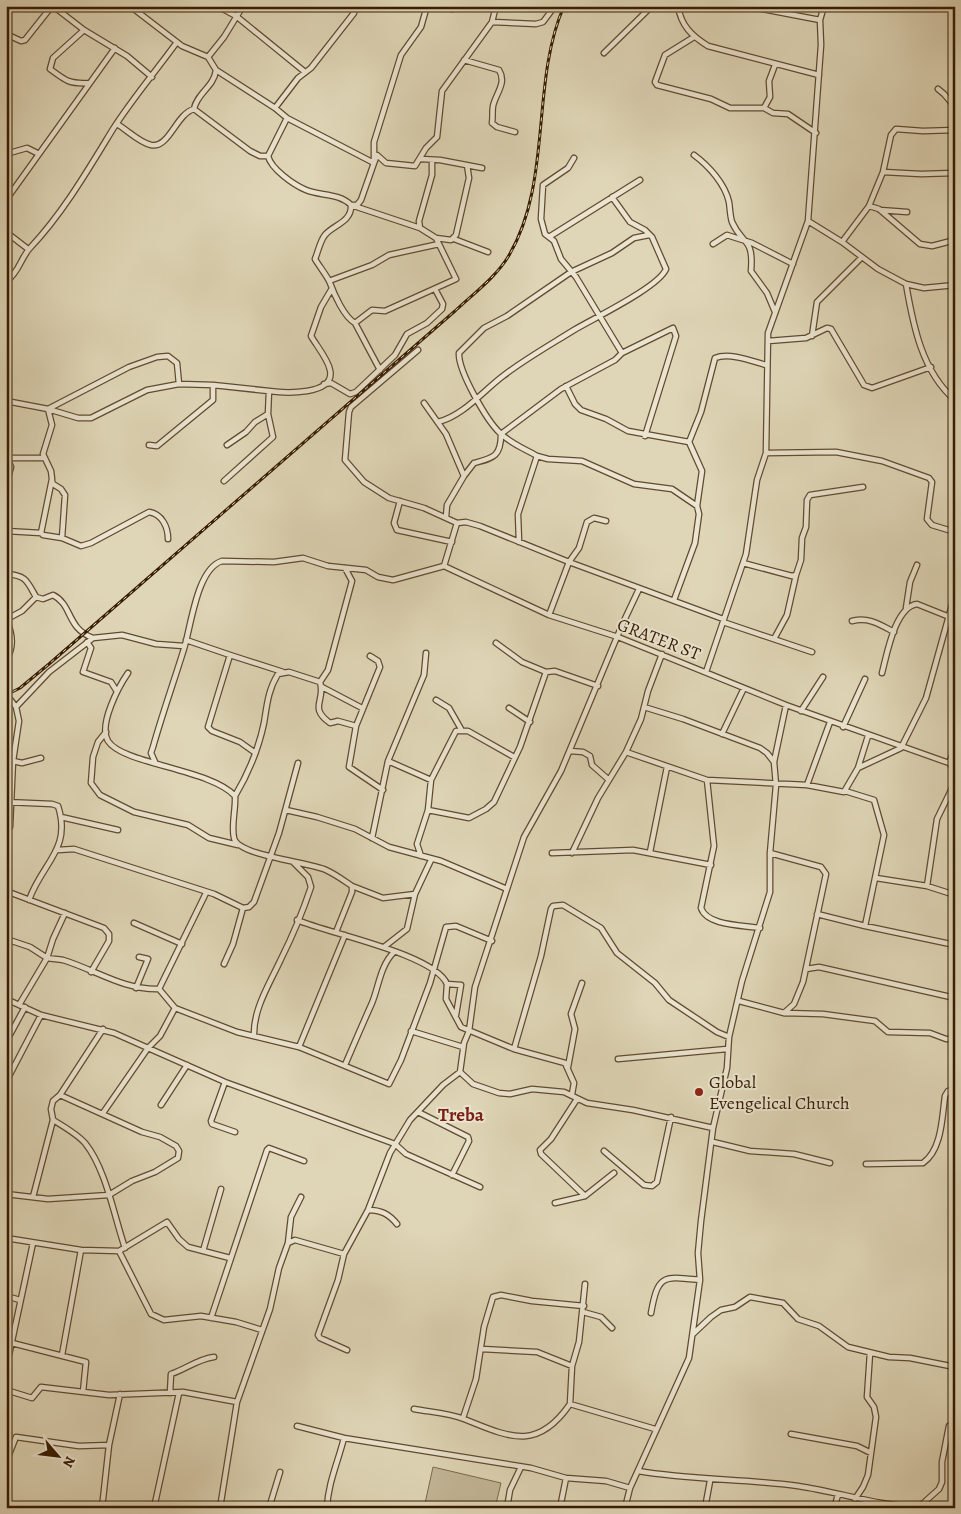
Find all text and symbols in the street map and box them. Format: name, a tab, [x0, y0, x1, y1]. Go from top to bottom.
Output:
street label: GRATER ST	[614, 612, 704, 666]
place label: Global Evengelical Church	[709, 1070, 850, 1115]
marker: Global Evengelical Church	[693, 1086, 705, 1098]
district label: Treba	[438, 1102, 485, 1128]
north arrow	[32, 1432, 82, 1482]
text: N	[58, 1453, 80, 1471]

